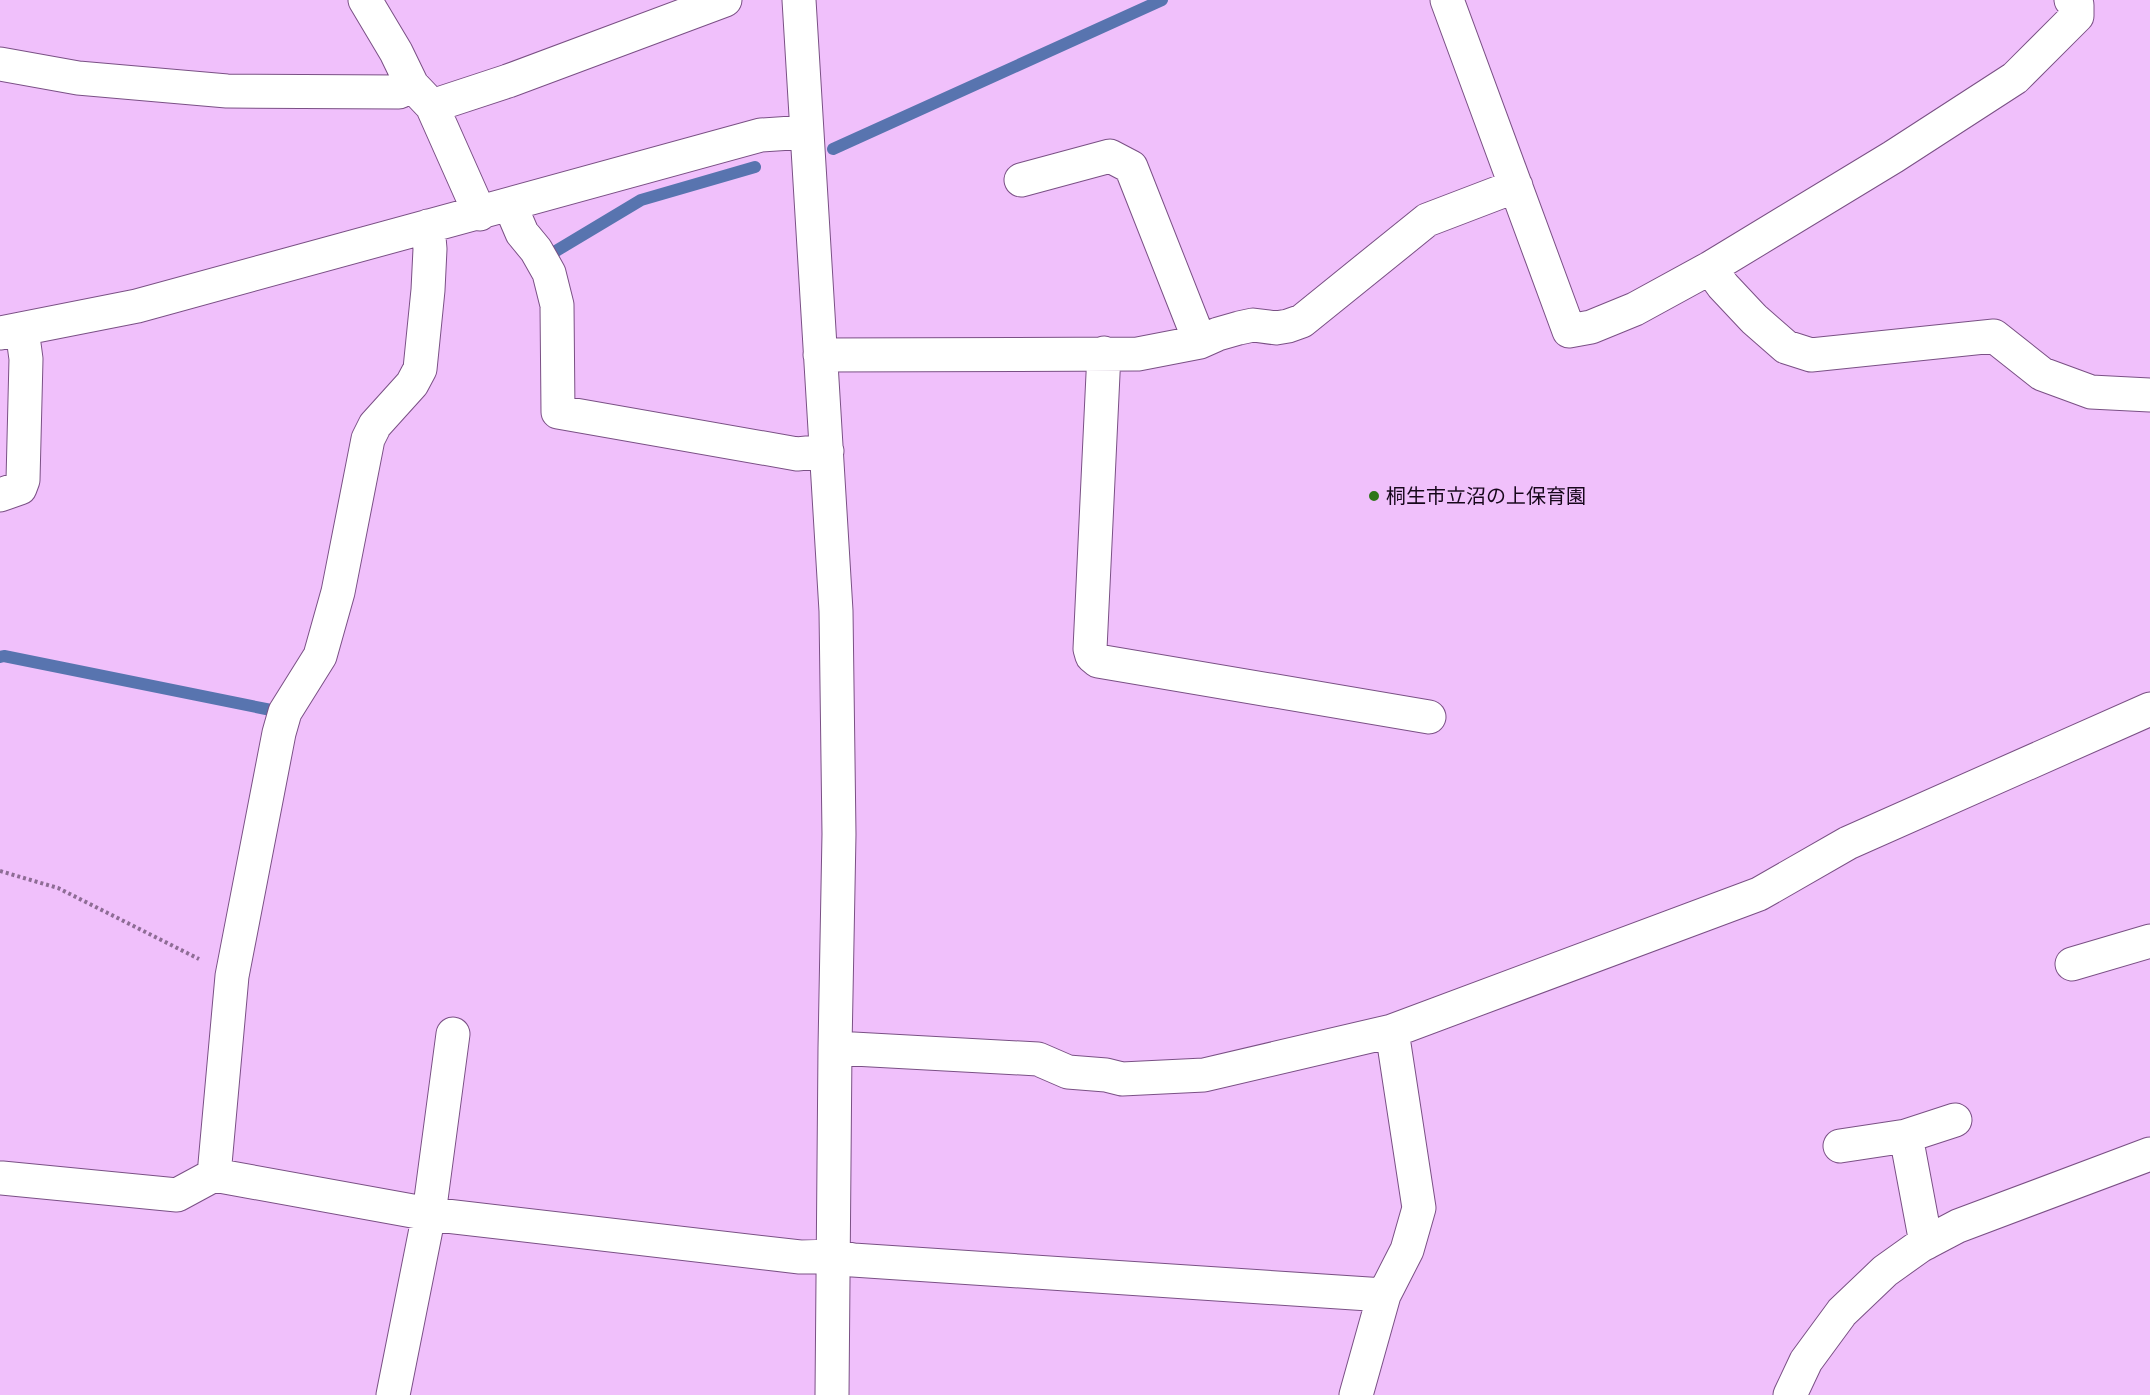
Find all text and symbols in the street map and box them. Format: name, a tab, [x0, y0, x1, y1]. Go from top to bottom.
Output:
place label: 桐生市立沼の上保育園	[1386, 482, 1586, 510]
marker: 桐生市立沼の上保育園	[1367, 489, 1381, 503]

